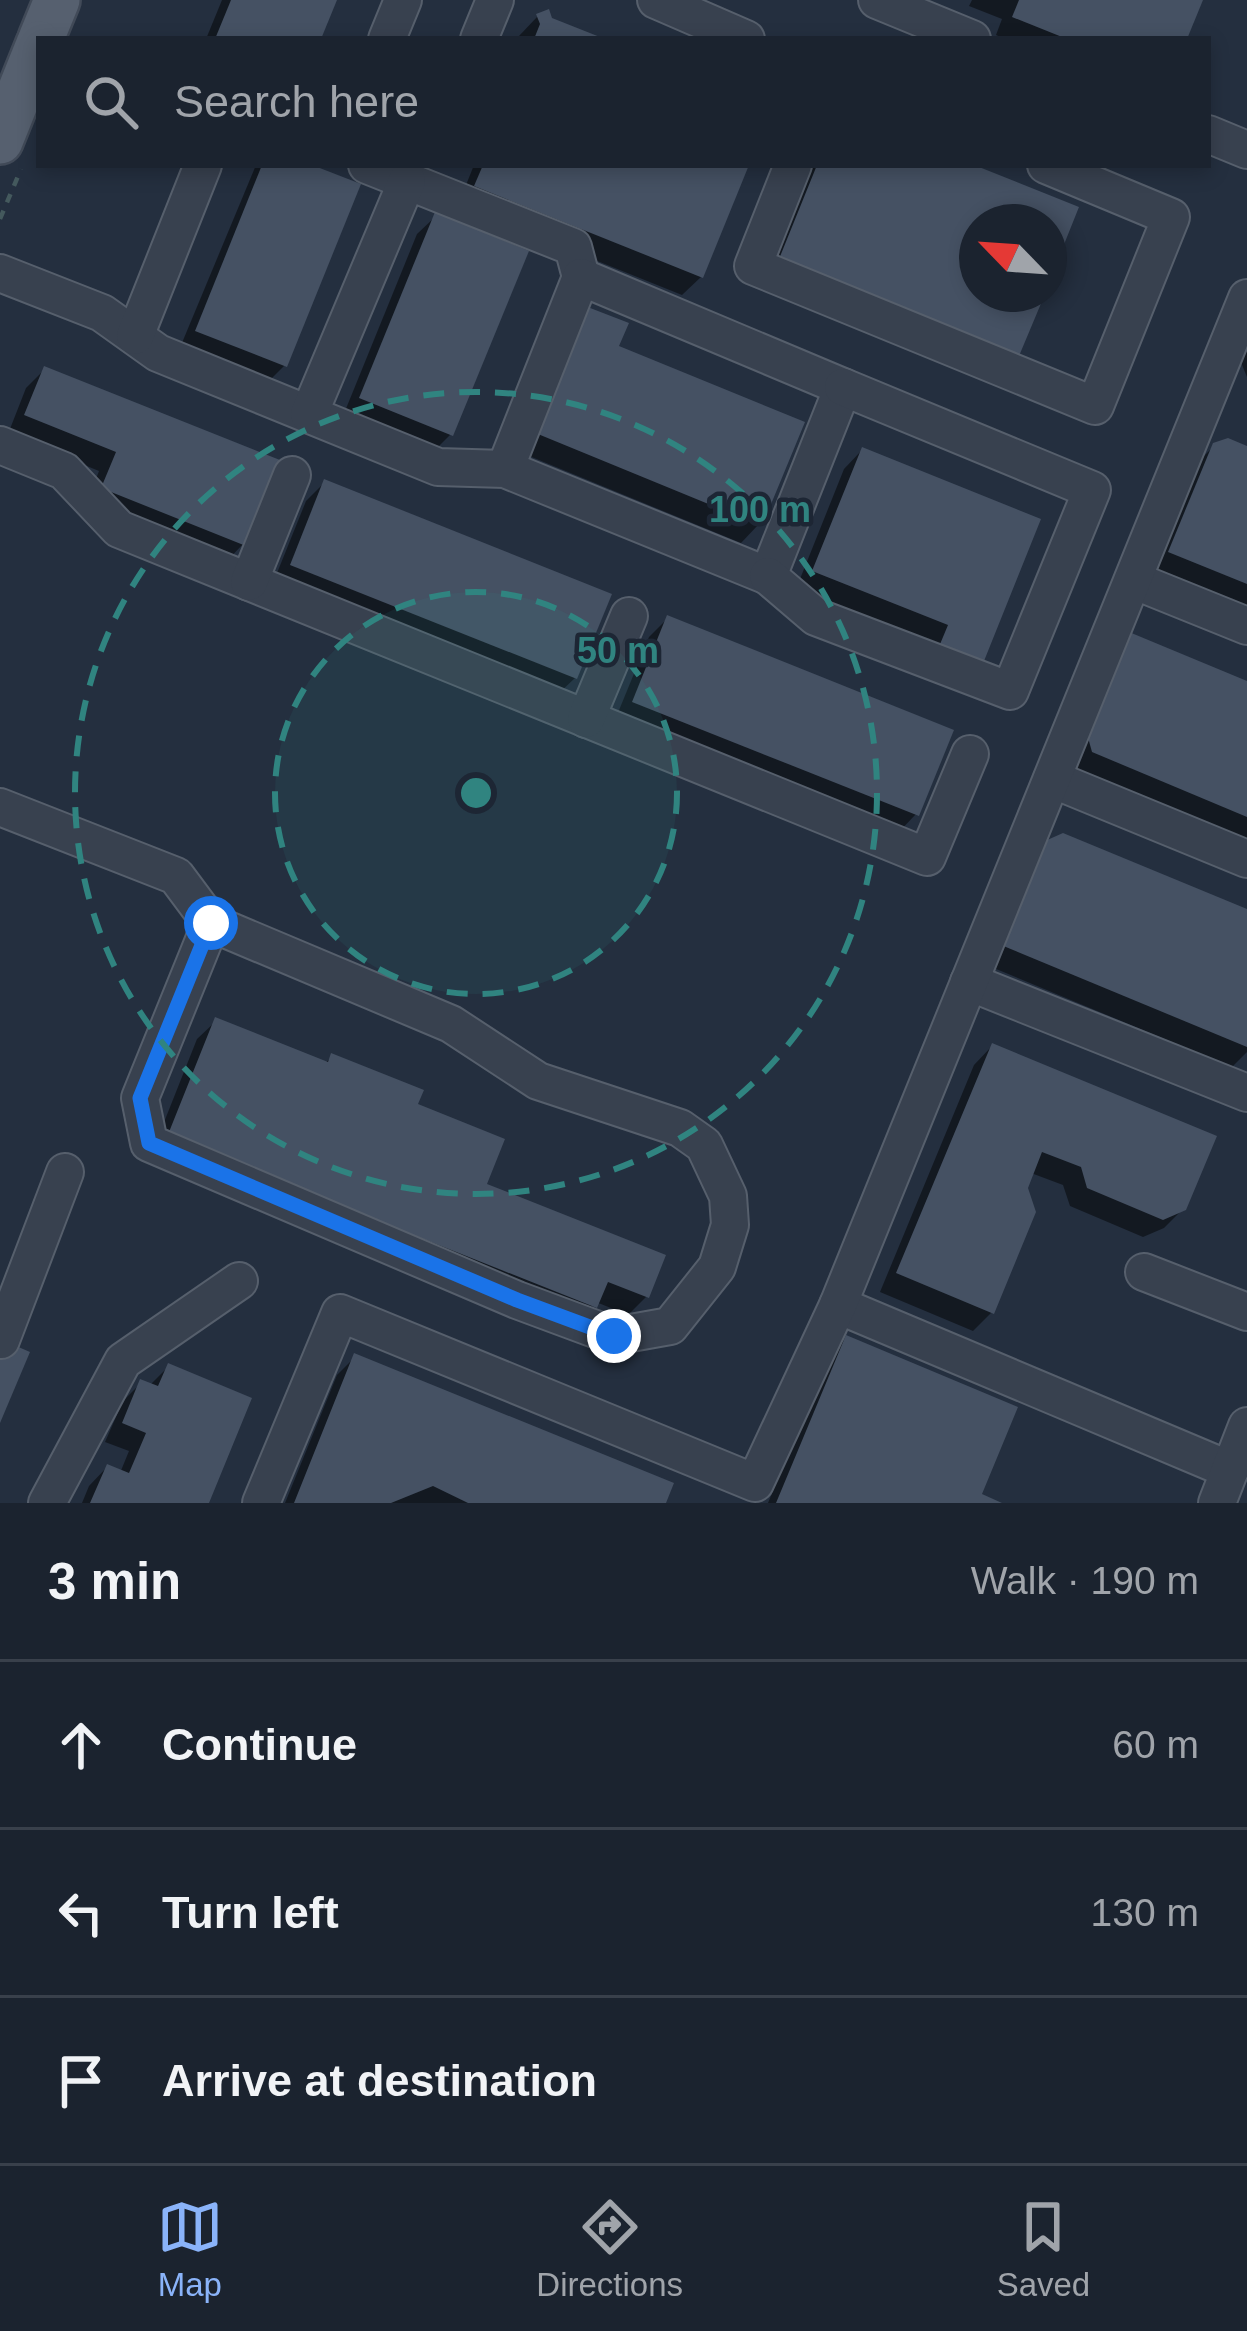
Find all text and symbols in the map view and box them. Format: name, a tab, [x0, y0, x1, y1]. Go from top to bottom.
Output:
search box	[36, 36, 1211, 168]
icon: search	[78, 69, 144, 135]
text: Search here	[174, 76, 419, 127]
north arrow	[959, 204, 1067, 312]
text: 100 m	[709, 489, 811, 530]
text: 50 m	[577, 630, 659, 671]
centre of rings	[455, 772, 497, 814]
route start	[184, 896, 238, 950]
route end	[587, 1309, 641, 1363]
text: 3 min	[48, 1553, 181, 1610]
text: Walk · 190 m	[971, 1559, 1199, 1602]
icon: ahead	[48, 1712, 114, 1778]
text: Continue	[162, 1719, 357, 1770]
text: 60 m	[1112, 1723, 1199, 1766]
icon: left	[48, 1880, 114, 1946]
text: Turn left	[162, 1887, 339, 1938]
text: 130 m	[1091, 1891, 1199, 1934]
icon: arrive	[48, 2048, 114, 2114]
text: Arrive at destination	[162, 2055, 597, 2106]
tab: Map	[157, 2194, 223, 2304]
tab: Directions	[536, 2194, 683, 2304]
tab: Saved	[997, 2194, 1090, 2304]

